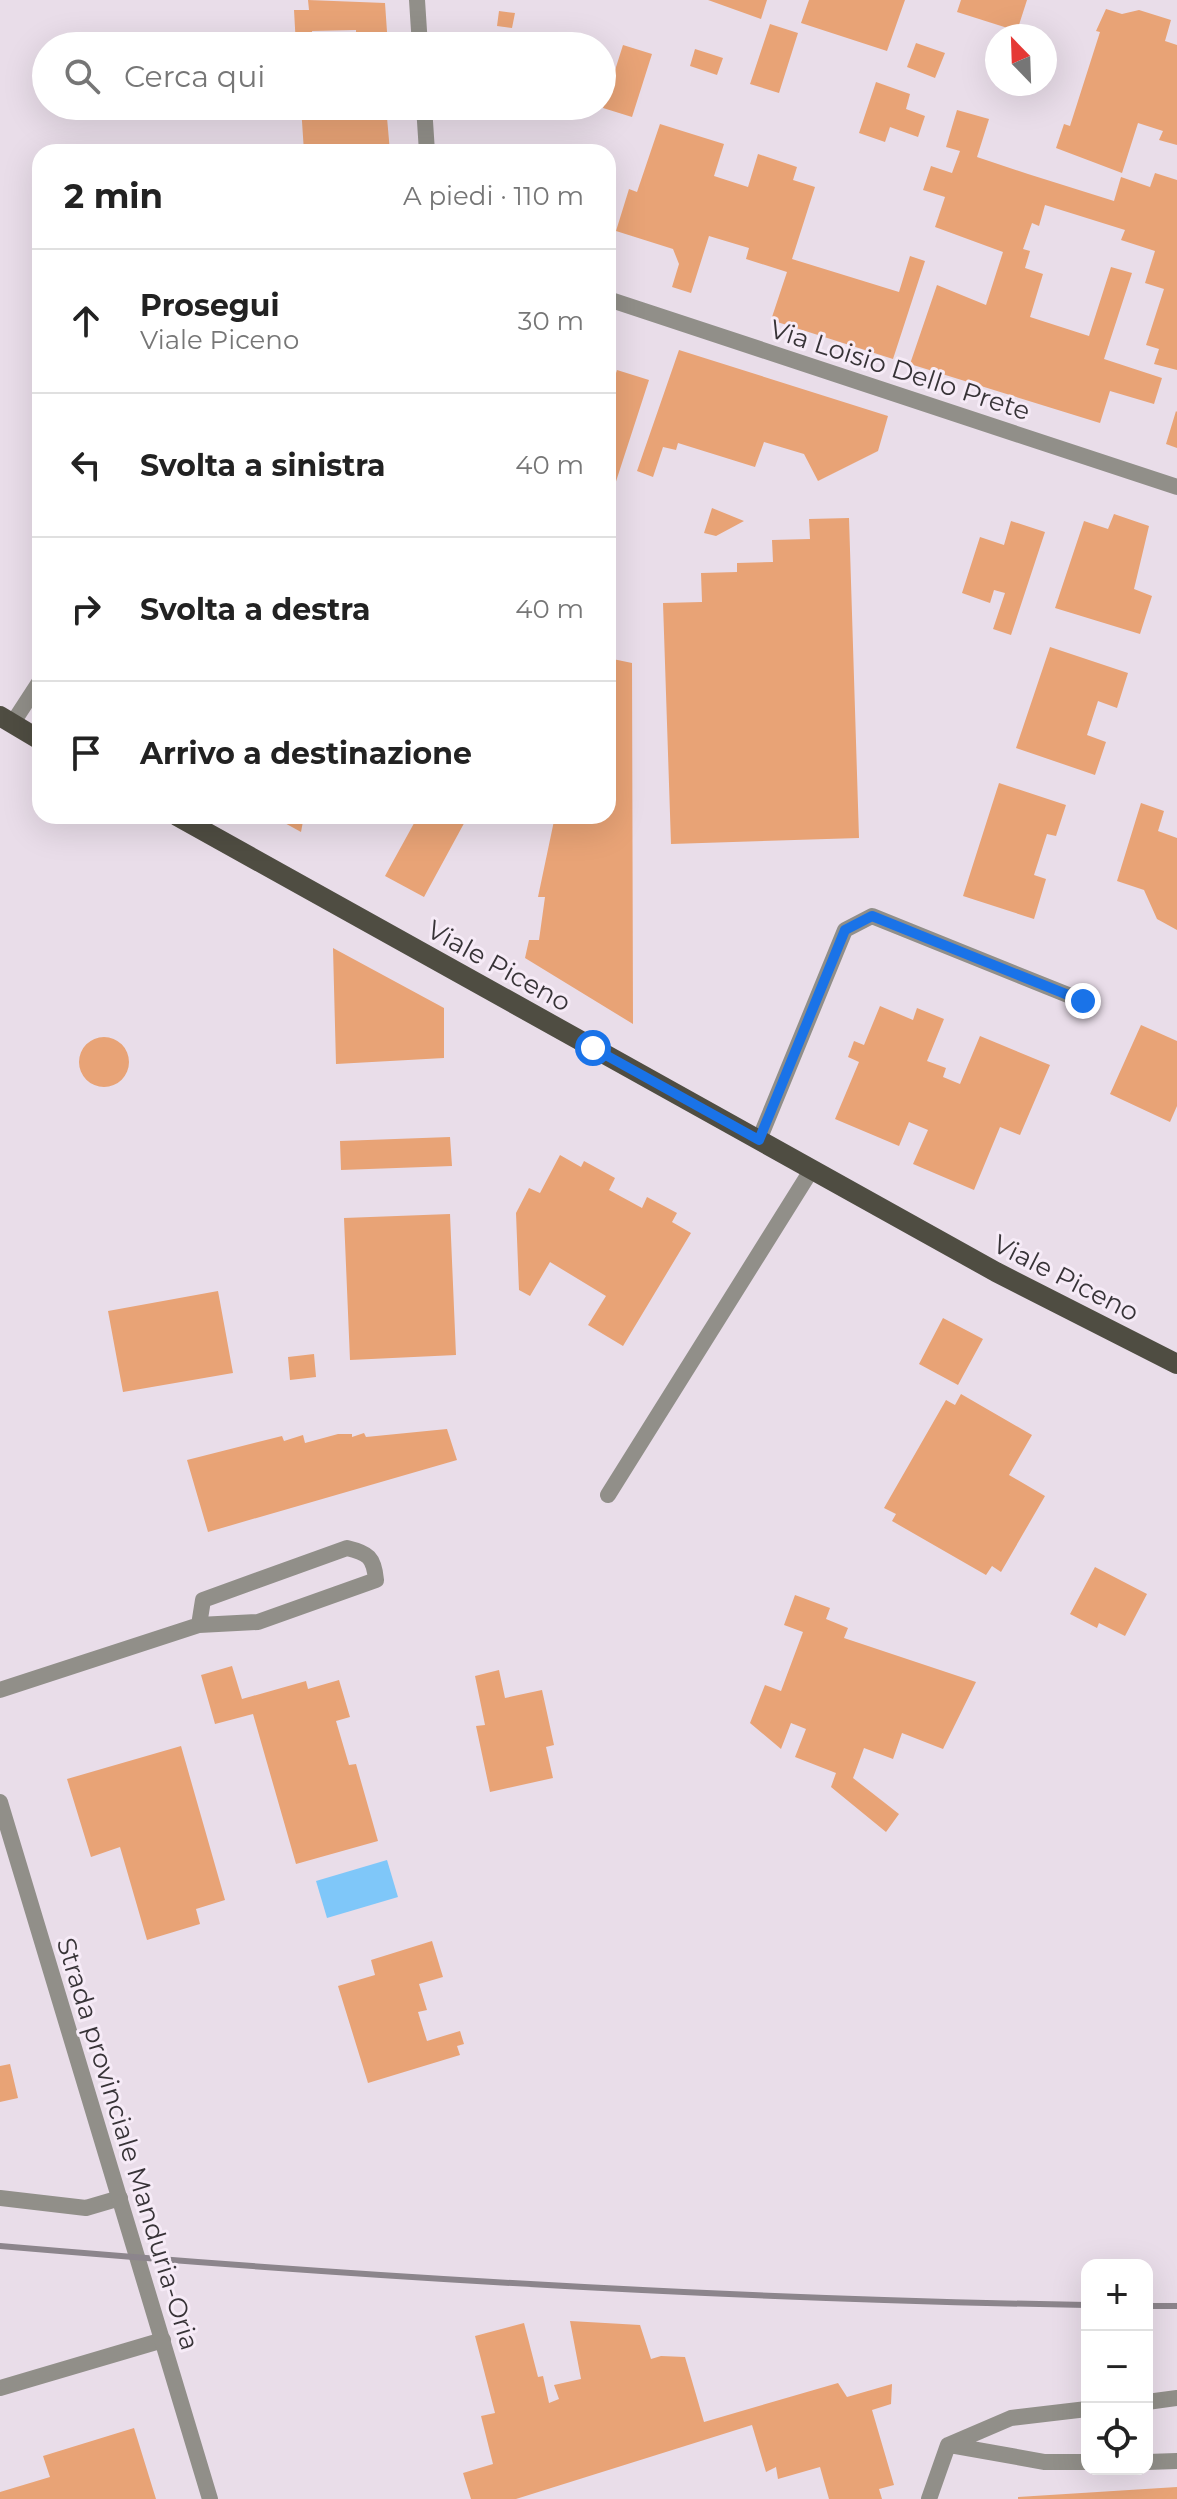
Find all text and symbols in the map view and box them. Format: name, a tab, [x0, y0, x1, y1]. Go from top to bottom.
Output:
north arrow	[985, 24, 1057, 96]
search box	[32, 32, 616, 120]
icon: search	[60, 54, 104, 98]
text: Cerca qui	[124, 58, 265, 95]
text: 2 min	[64, 175, 163, 217]
text: A piedi · 110 m	[403, 180, 584, 212]
text: Prosegui	[140, 287, 279, 324]
icon: ahead	[64, 299, 108, 343]
text: 30 m	[518, 305, 584, 337]
street label: Via Loisio Dello Prete	[766, 313, 1034, 427]
text: Viale Piceno	[140, 324, 299, 356]
icon: left	[64, 443, 108, 487]
text: Svolta a sinistra	[140, 447, 386, 484]
text: 40 m	[515, 449, 584, 481]
icon: right	[64, 587, 108, 631]
text: Svolta a destra	[140, 591, 370, 628]
text: 40 m	[515, 593, 584, 625]
icon: arrive	[64, 731, 108, 775]
text: Arrivo a destinazione	[140, 735, 472, 772]
street label: Viale Piceno	[422, 913, 576, 1019]
route end	[1065, 983, 1101, 1019]
route start	[575, 1030, 611, 1066]
street label: Viale Piceno	[988, 1228, 1144, 1328]
street label: Strada provinciale Manduria-Oria	[50, 1934, 206, 2354]
map controls	[1081, 2259, 1153, 2475]
button: +	[1081, 2259, 1153, 2331]
button: −	[1081, 2331, 1153, 2403]
button: locate	[1081, 2403, 1153, 2475]

